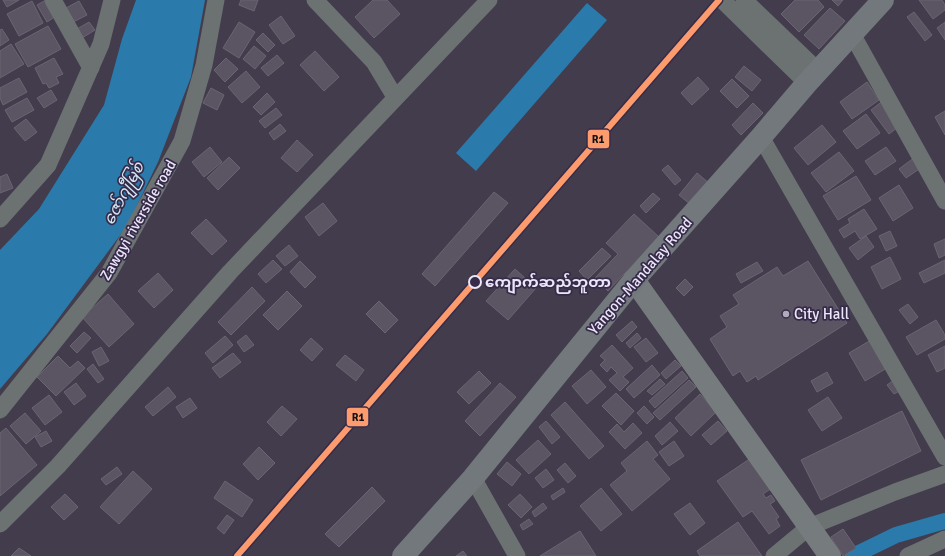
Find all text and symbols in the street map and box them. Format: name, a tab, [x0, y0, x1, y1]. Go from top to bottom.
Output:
line badge: R1	[587, 129, 610, 149]
text: R1	[592, 133, 604, 146]
street label: Zawgyi riverside road	[96, 156, 180, 283]
water label: ဇော်ဂျီမြစ်	[97, 156, 152, 230]
street label: Yangon-Mandalay Road	[584, 214, 696, 338]
place label: ကျောက်ဆည်ဘူတာ	[485, 272, 611, 294]
marker: ကျောက်ဆည်ဘူတာ	[468, 275, 482, 289]
place label: City Hall	[794, 305, 849, 323]
marker: City Hall	[781, 309, 791, 319]
line badge: R1	[346, 407, 369, 427]
text: R1	[352, 411, 364, 424]

